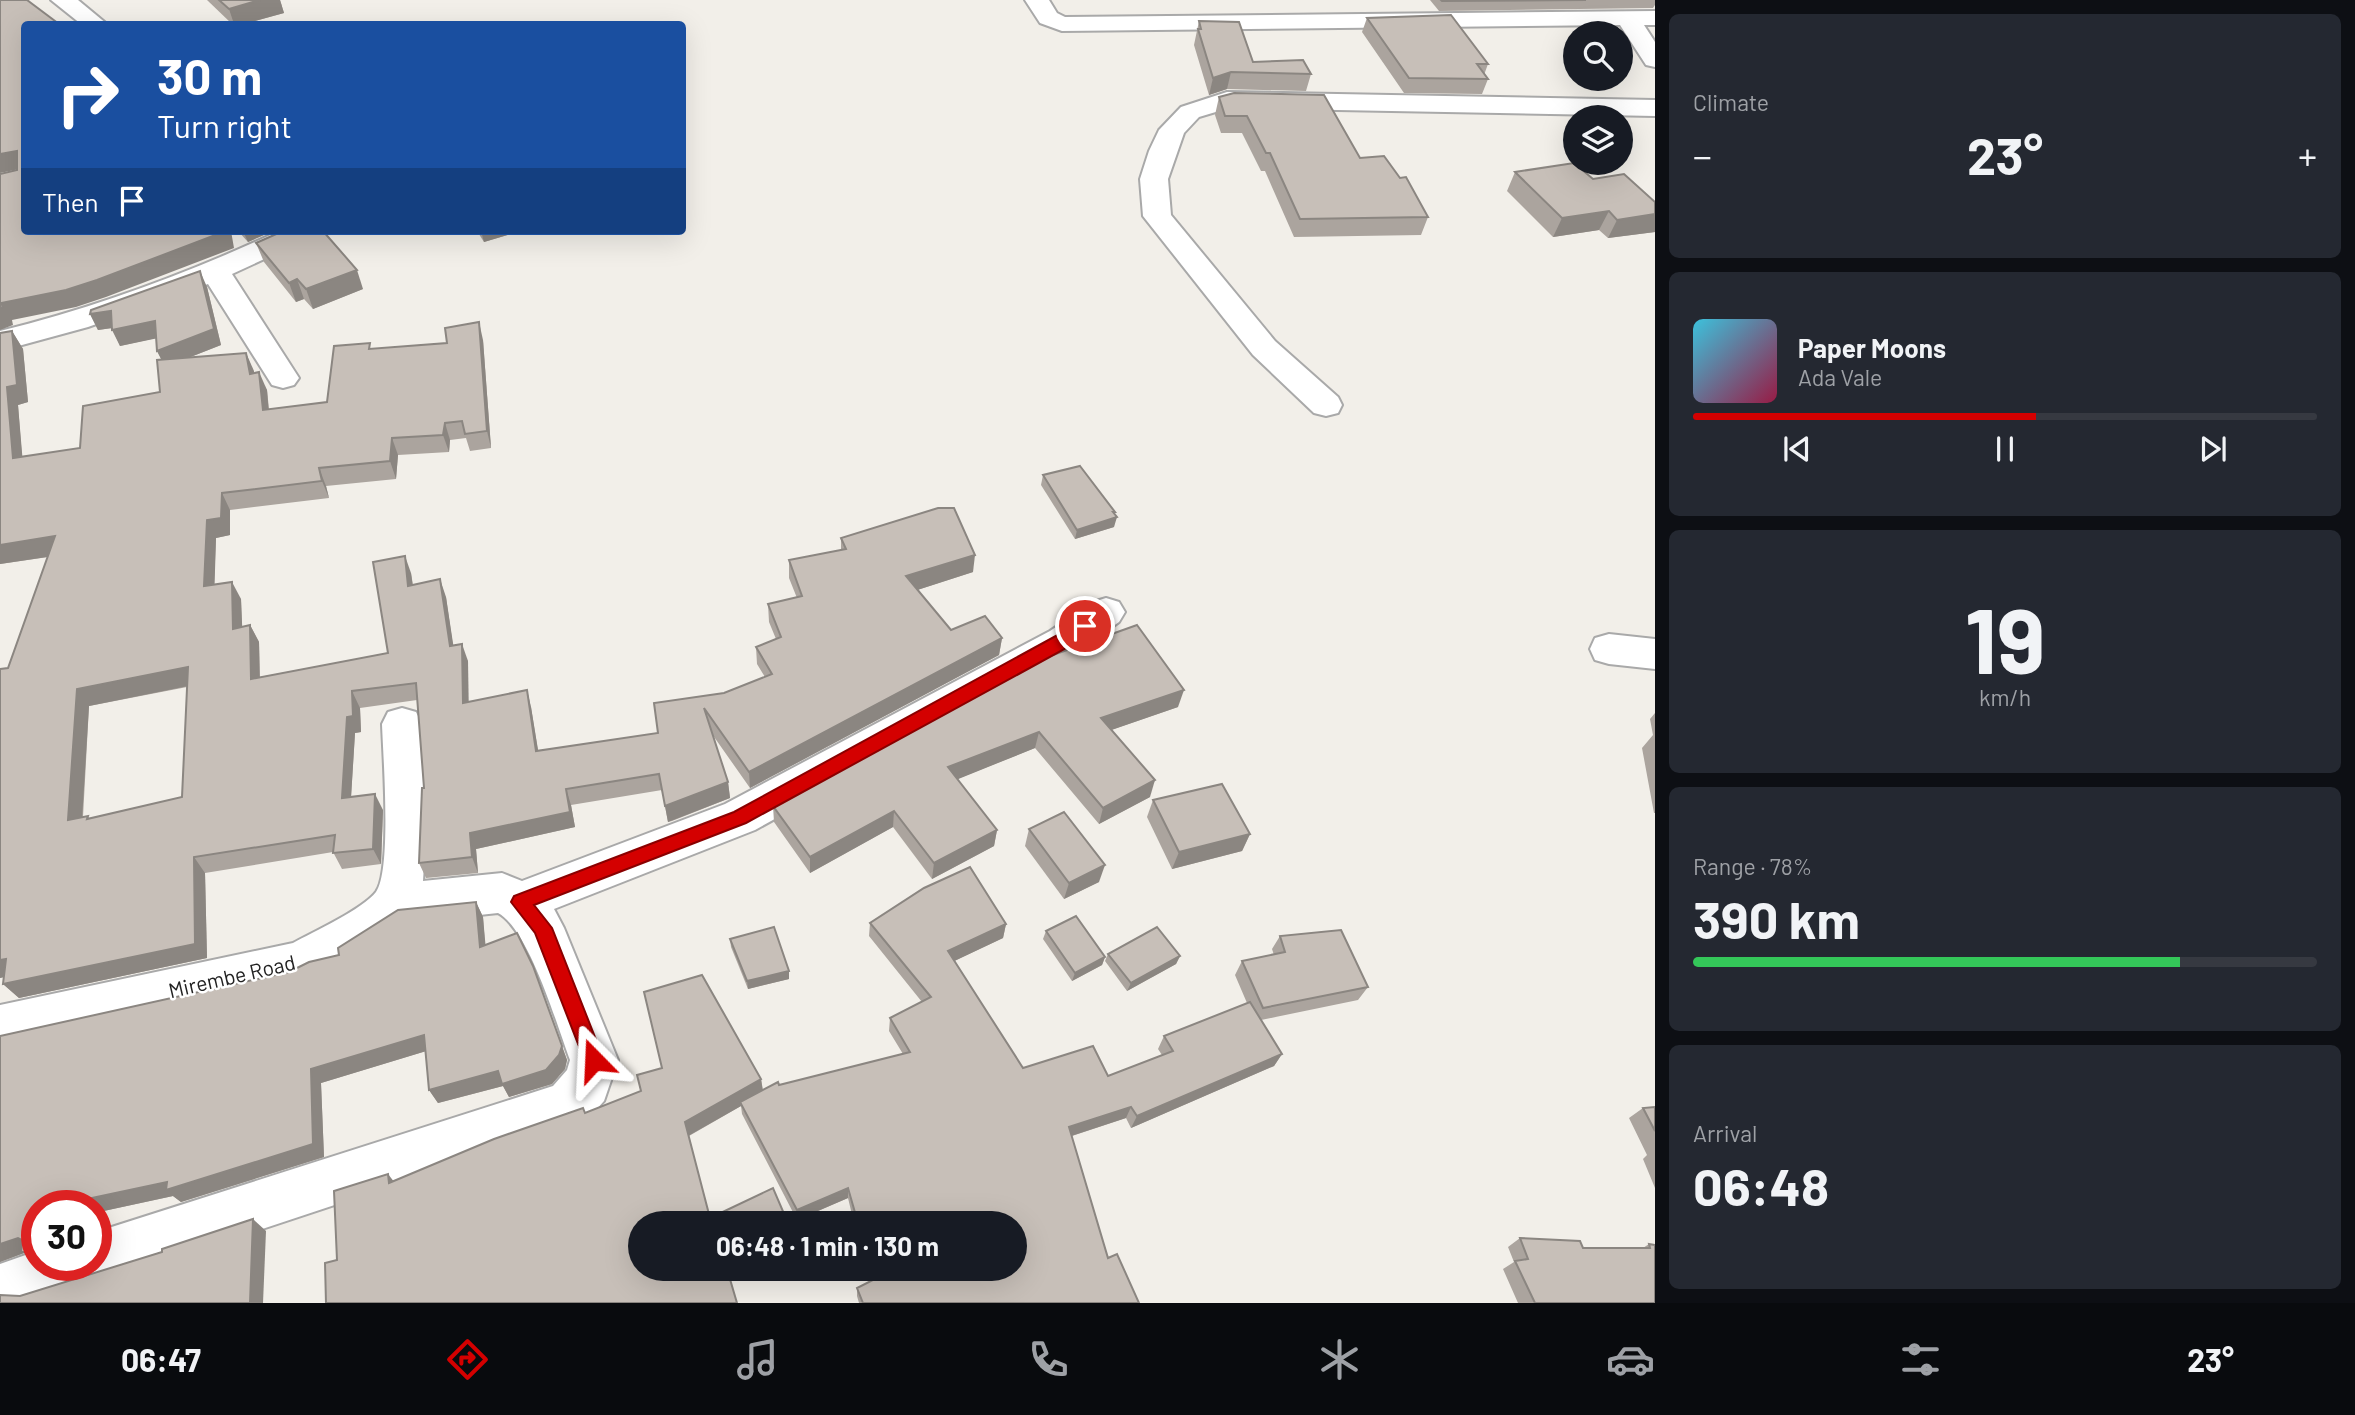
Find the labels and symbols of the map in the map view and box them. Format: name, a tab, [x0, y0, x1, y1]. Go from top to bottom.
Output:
pin	[1055, 596, 1115, 656]
street label: Mirembe Road	[166, 949, 298, 1002]
position arrow	[557, 1023, 631, 1097]
speed limit sign: 30	[21, 1190, 112, 1281]

